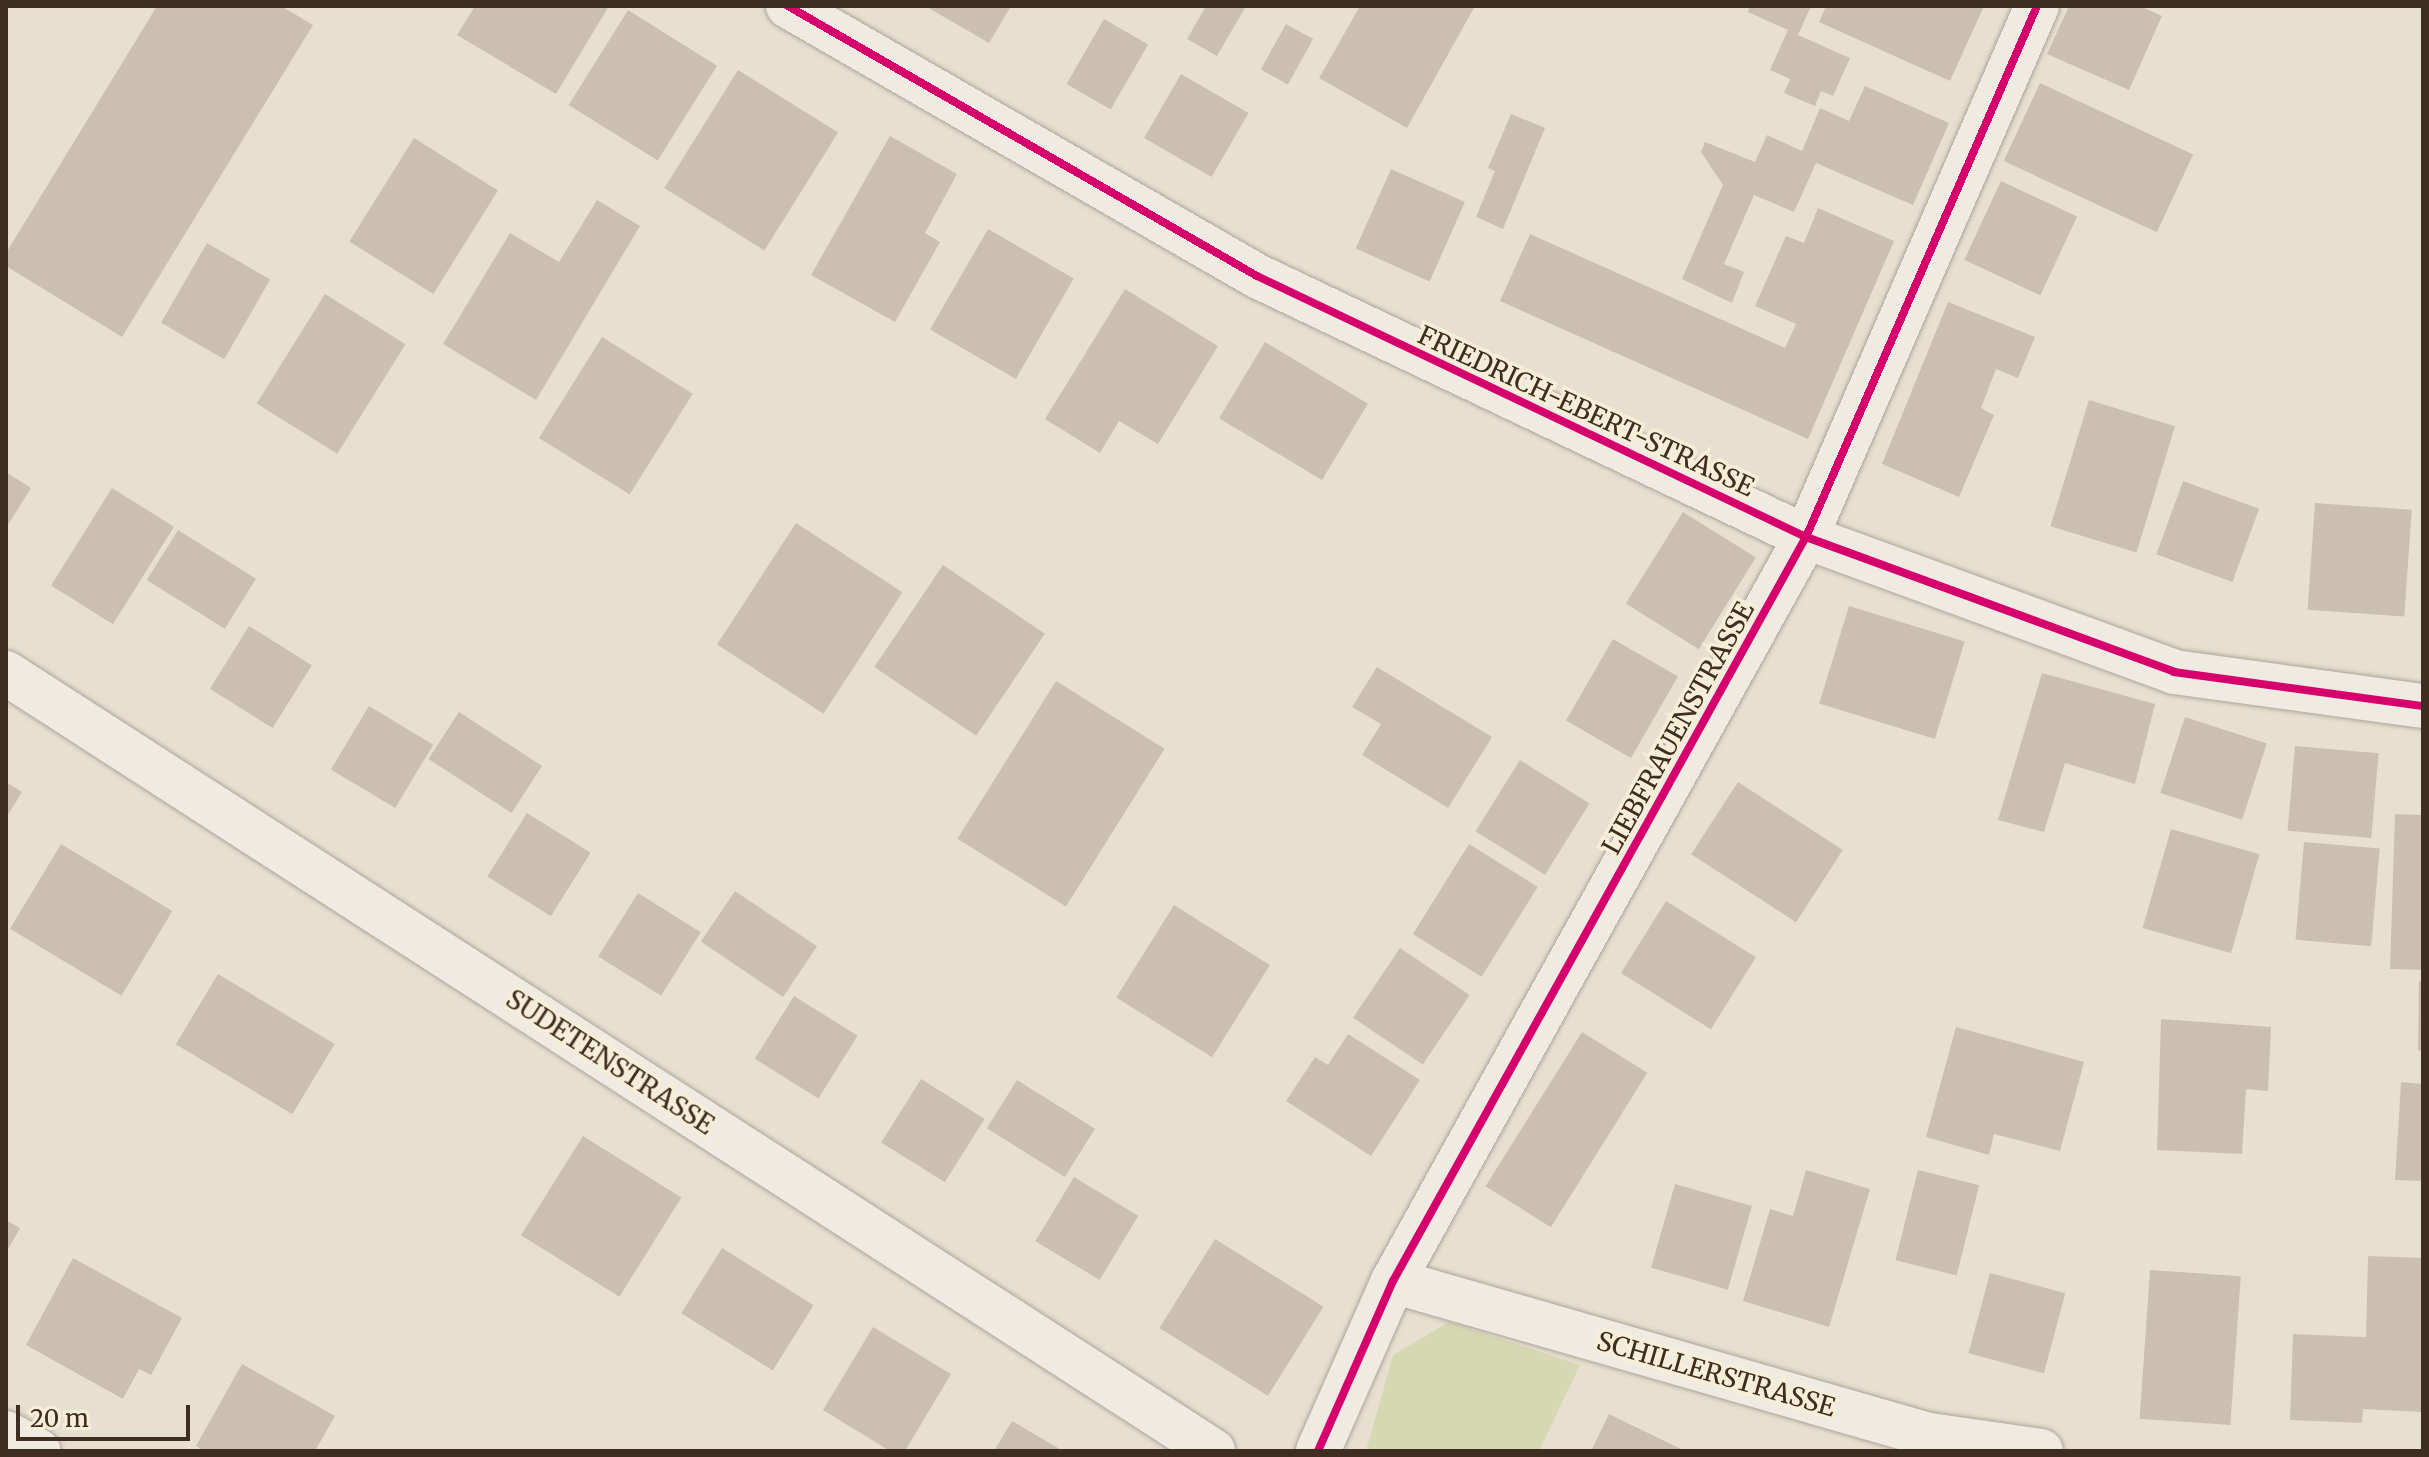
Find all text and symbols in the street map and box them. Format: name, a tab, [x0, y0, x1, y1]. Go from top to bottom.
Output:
street label: FRIEDRICH-EBERT-STRASSE	[1413, 319, 1759, 503]
street label: LIEBFRAUENSTRASSE	[1596, 596, 1760, 860]
street label: SUDETENSTRASSE	[500, 983, 720, 1141]
street label: SCHILLERSTRASSE	[1593, 1325, 1839, 1423]
scale bar	[20, 1389, 194, 1439]
text: 20 m	[30, 1403, 89, 1434]

